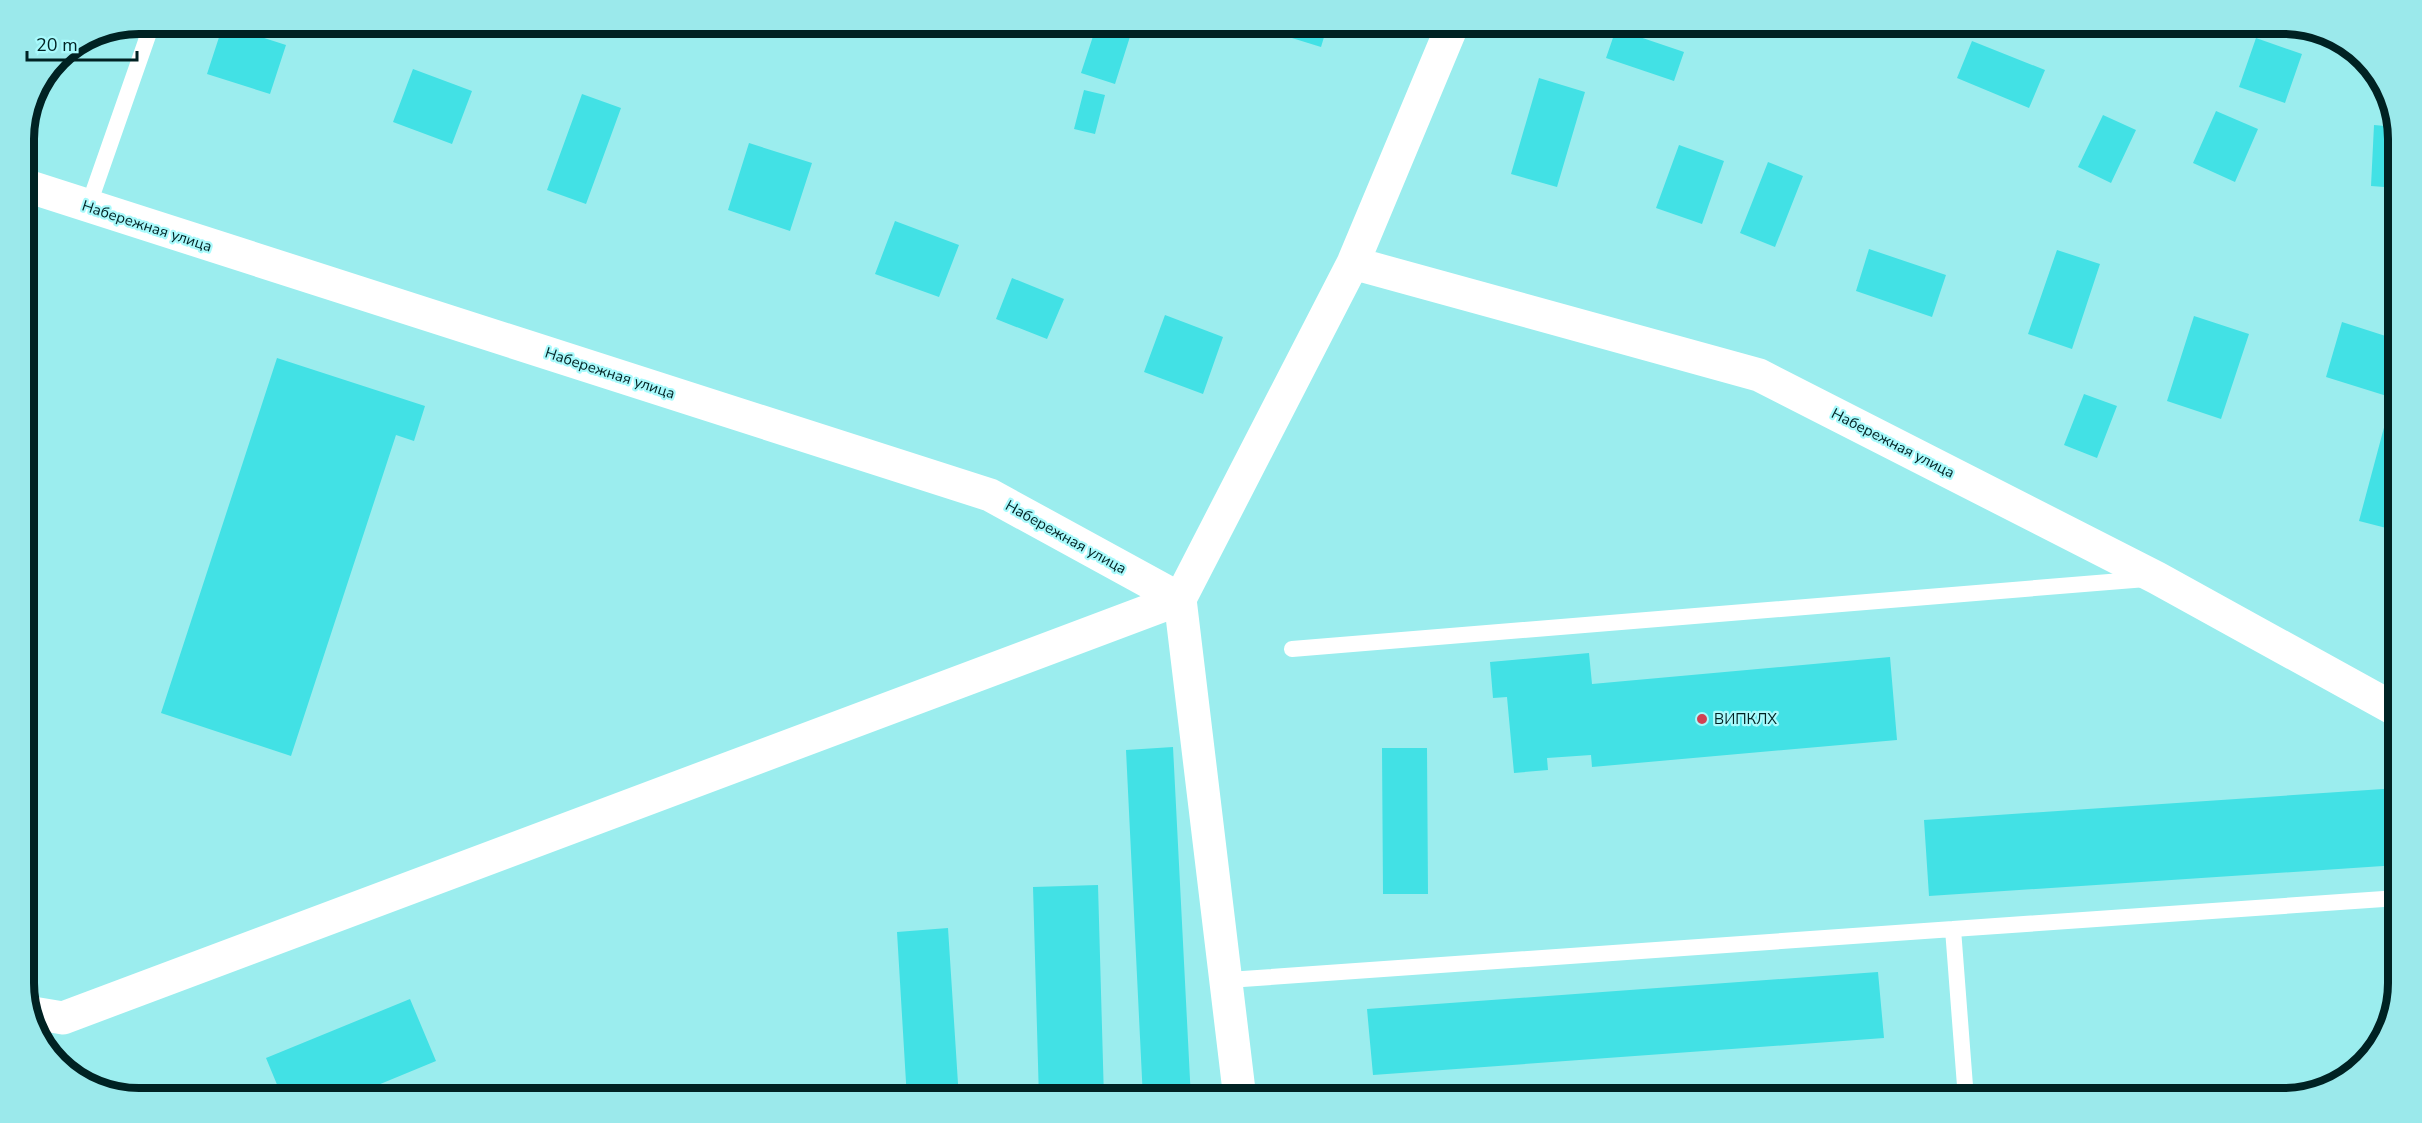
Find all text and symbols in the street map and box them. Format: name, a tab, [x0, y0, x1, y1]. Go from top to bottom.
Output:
scale bar	[27, 24, 136, 62]
text: 20 m	[36, 33, 78, 57]
street label: Набережная улица	[79, 196, 215, 256]
street label: Набережная улица	[542, 343, 678, 403]
street label: Набережная улица	[1828, 403, 1958, 483]
street label: Набережная улица	[1002, 495, 1130, 579]
place label: ВИПКЛХ	[1714, 709, 1777, 729]
marker: ВИПКЛХ	[1695, 712, 1709, 726]

